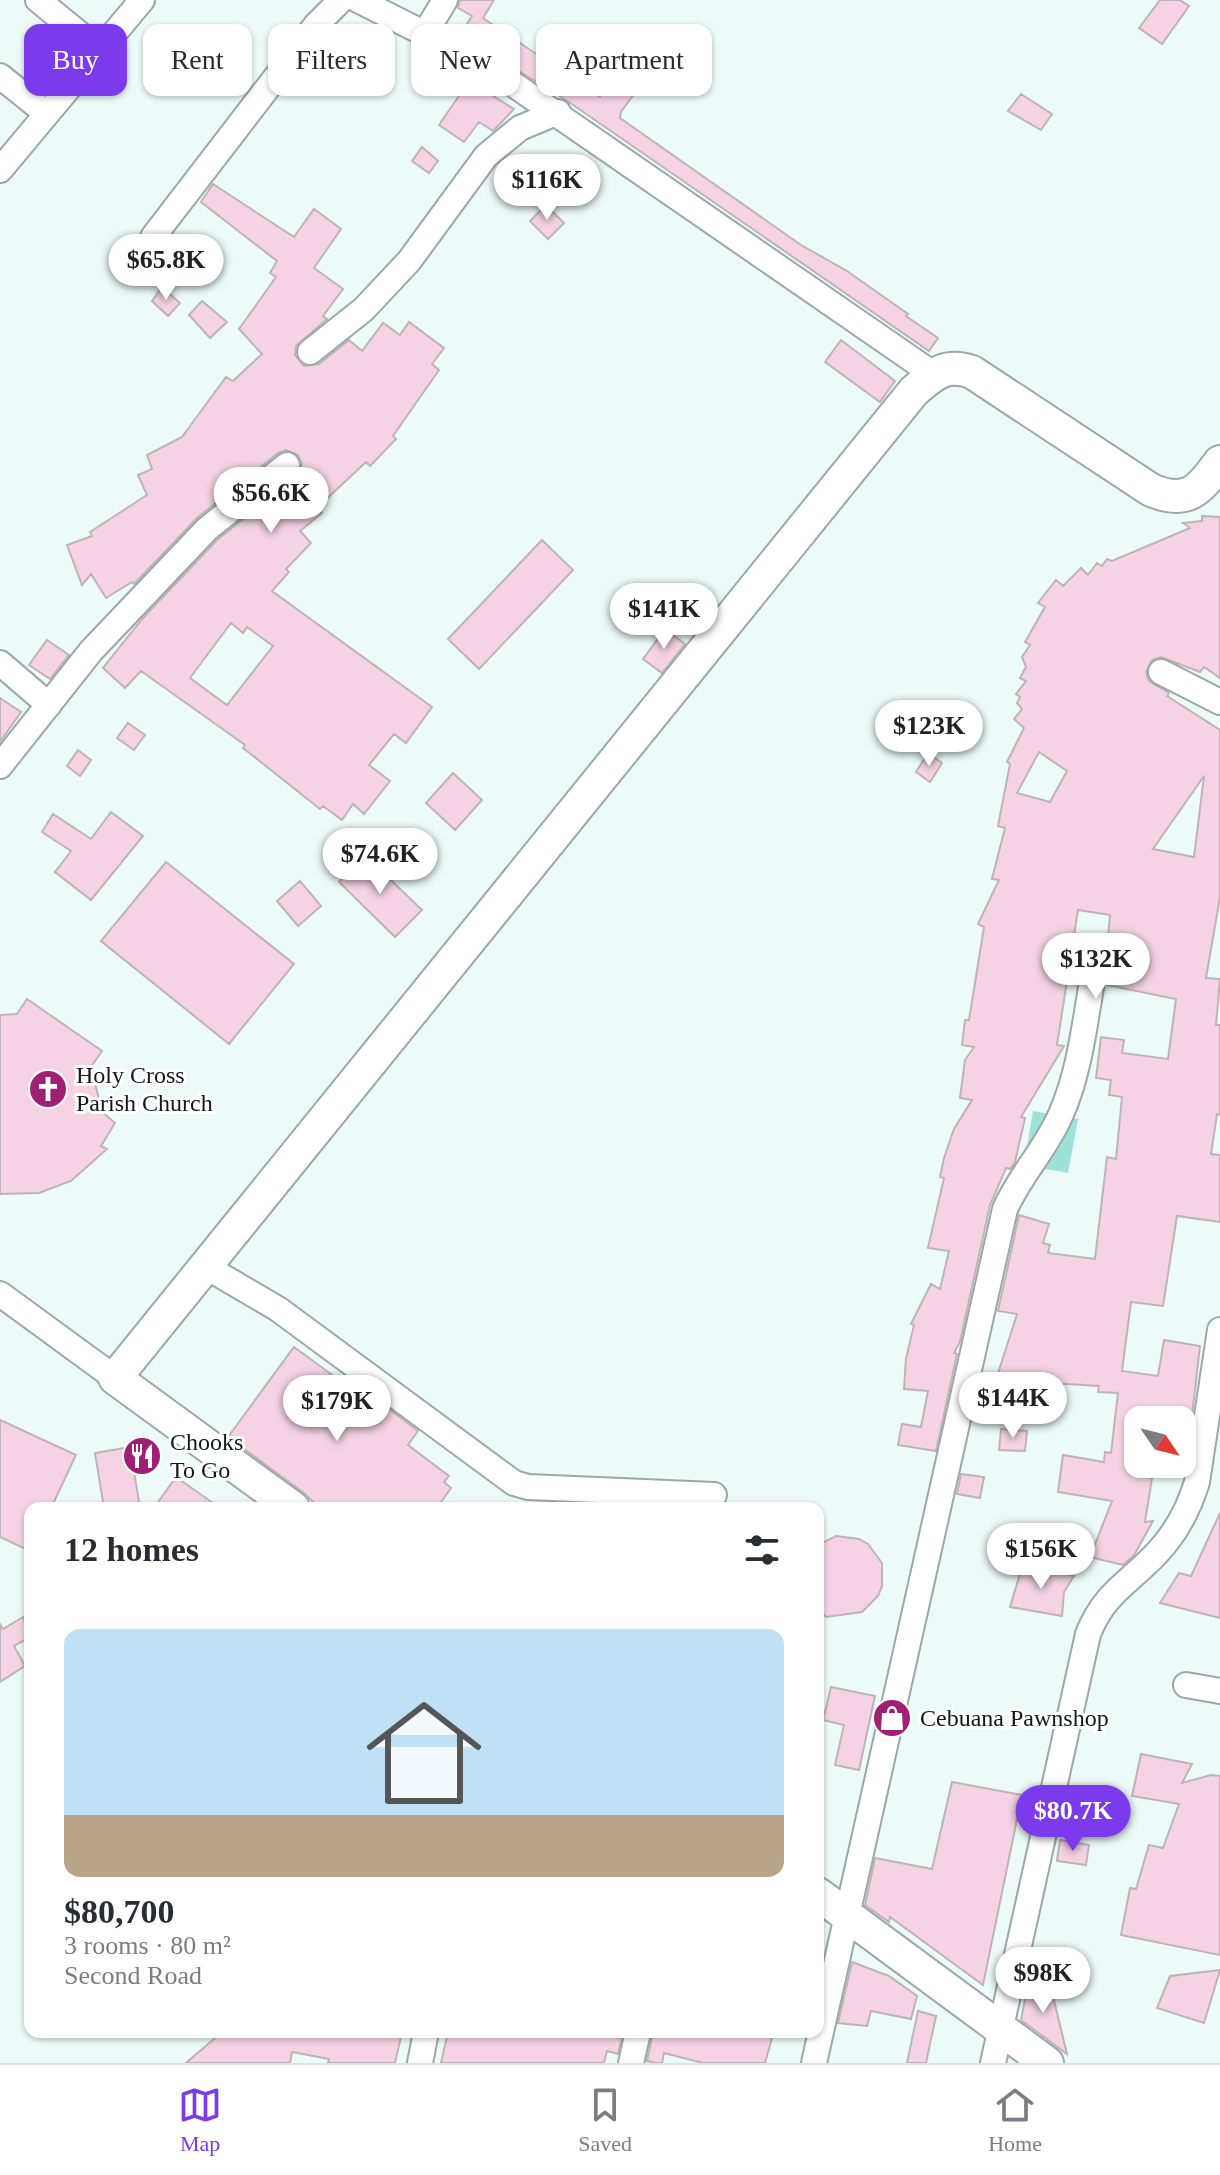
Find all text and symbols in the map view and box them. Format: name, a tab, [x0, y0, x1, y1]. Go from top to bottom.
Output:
chip: Buy	[24, 24, 127, 96]
chip: Rent	[143, 24, 252, 96]
chip: Filters	[268, 24, 395, 96]
chip: New	[411, 24, 520, 96]
chip: Apartment	[536, 24, 712, 96]
pin: $116K	[491, 154, 603, 222]
text: $116K	[512, 165, 582, 194]
pin: $65.8K	[101, 234, 231, 302]
text: $65.8K	[127, 245, 205, 274]
pin: $56.6K	[206, 467, 336, 535]
text: $56.6K	[232, 478, 310, 507]
pin: $141K	[608, 583, 720, 651]
text: $141K	[628, 594, 700, 623]
pin: $123K	[873, 700, 985, 768]
text: $123K	[893, 711, 965, 740]
pin: $74.6K	[315, 828, 445, 896]
text: $74.6K	[341, 839, 419, 868]
pin: $132K	[1040, 933, 1152, 1001]
text: $132K	[1060, 944, 1132, 973]
place label: Holy Cross Parish Church	[76, 1062, 213, 1116]
church icon: Holy Cross Parish Church	[27, 1068, 69, 1110]
pin: $144K	[957, 1372, 1069, 1440]
pin: $179K	[281, 1375, 393, 1443]
text: $144K	[977, 1383, 1049, 1412]
text: $179K	[301, 1386, 373, 1415]
north arrow	[1124, 1406, 1196, 1478]
map controls	[1124, 1406, 1196, 1478]
place label: Chooks To Go	[170, 1429, 243, 1483]
restaurant icon: Chooks To Go	[121, 1435, 163, 1477]
pin: $156K	[985, 1523, 1097, 1591]
icon: filters	[740, 1528, 784, 1572]
text: 12 homes	[64, 1531, 199, 1568]
text: $156K	[1005, 1534, 1077, 1563]
icon: home	[352, 1681, 496, 1825]
shop icon: Cebuana Pawnshop	[871, 1697, 913, 1739]
place label: Cebuana Pawnshop	[920, 1705, 1109, 1731]
pin: $80.7K	[1008, 1785, 1138, 1853]
text: $80.7K	[1034, 1796, 1112, 1825]
text: $80,700	[64, 1893, 175, 1930]
text: 3 rooms · 80 m²	[64, 1931, 231, 1960]
pin: $98K	[996, 1947, 1090, 2015]
text: $98K	[1013, 1958, 1073, 1987]
text: Second Road	[64, 1961, 202, 1990]
tab: Map	[178, 2083, 222, 2157]
tab: Saved	[578, 2083, 632, 2157]
tab: Home	[988, 2083, 1042, 2157]

